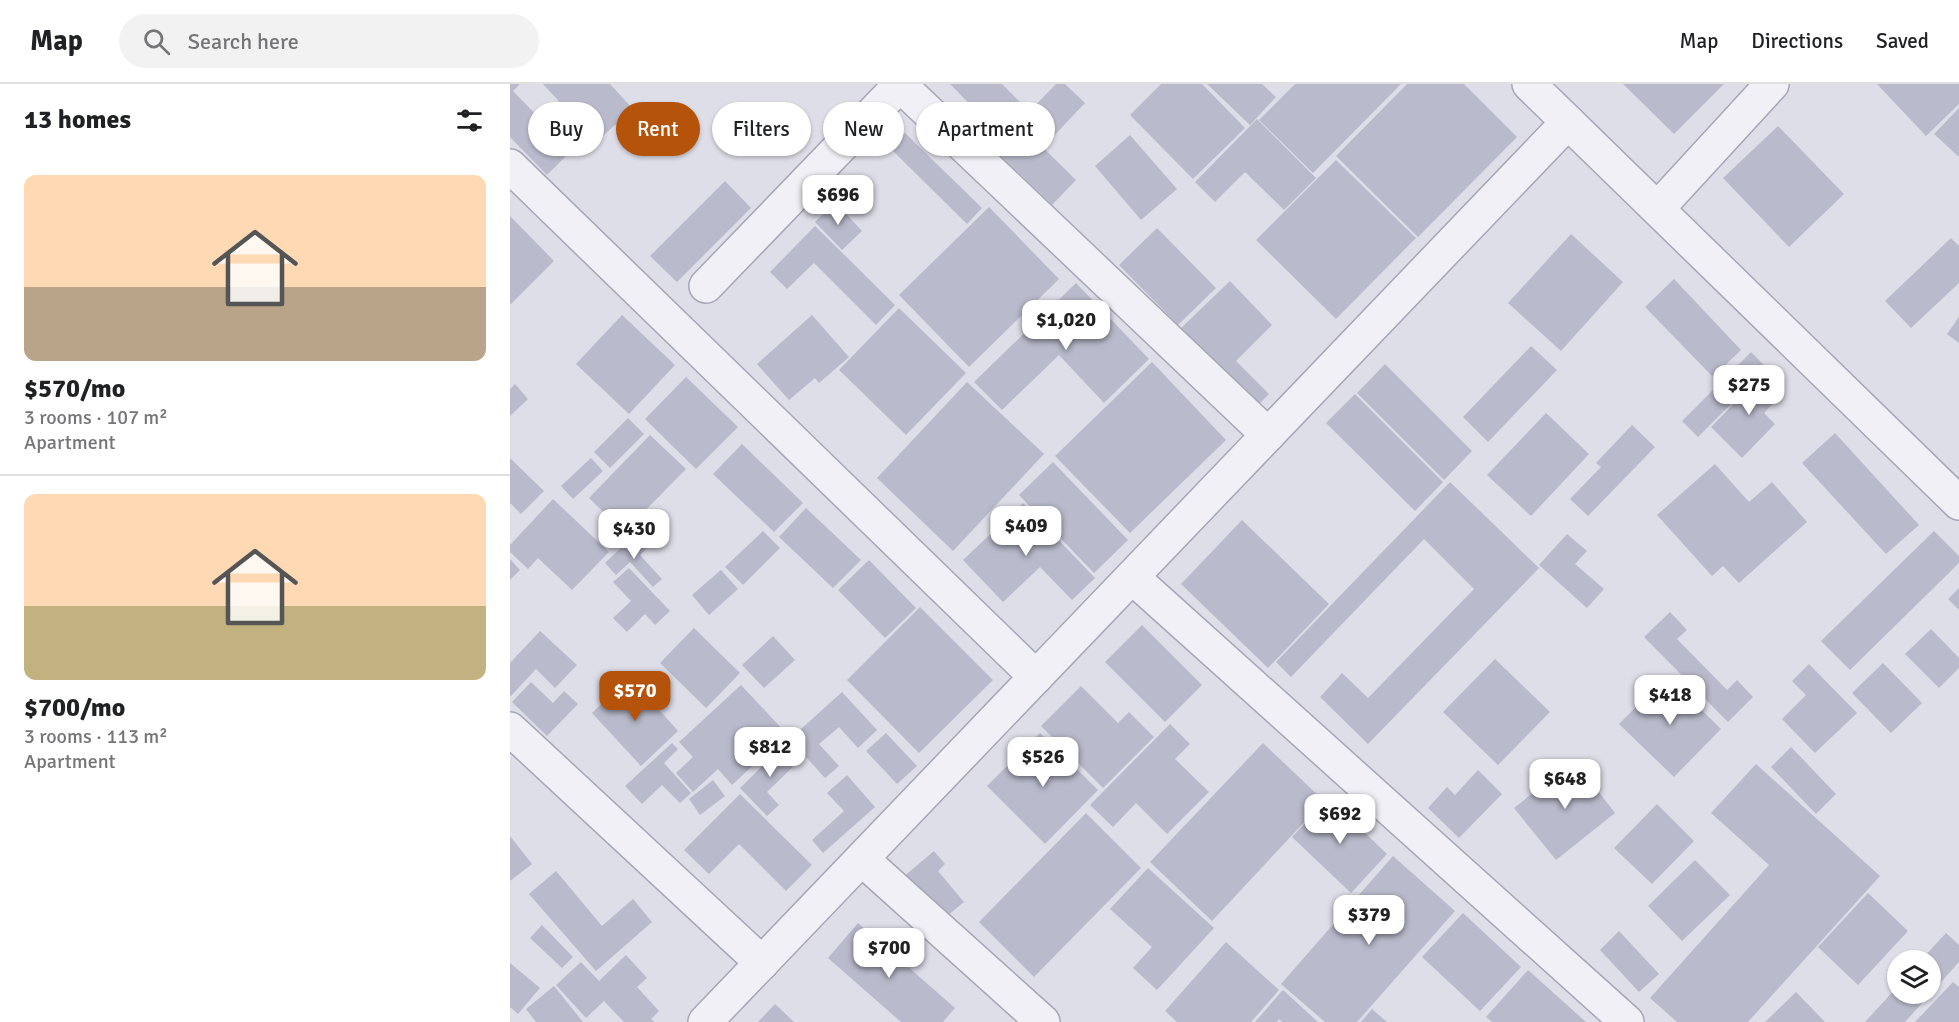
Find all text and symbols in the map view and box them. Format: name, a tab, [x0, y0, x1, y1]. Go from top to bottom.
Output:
search box	[119, 14, 539, 68]
text: Map	[30, 24, 83, 58]
icon: search	[140, 25, 173, 58]
text: Search here	[188, 28, 299, 55]
text: Map	[1680, 28, 1718, 54]
text: Directions	[1751, 28, 1843, 54]
text: Saved	[1876, 28, 1929, 54]
chip: Buy	[528, 102, 604, 156]
chip: Rent	[616, 102, 700, 156]
chip: Filters	[712, 102, 811, 156]
chip: New	[823, 102, 904, 156]
chip: Apartment	[916, 102, 1055, 156]
text: 13 homes	[24, 104, 131, 136]
icon: filters	[453, 104, 486, 137]
pin: $696	[802, 175, 874, 226]
text: $696	[816, 182, 860, 207]
icon: home	[201, 214, 309, 322]
pin: $1,020	[1017, 300, 1115, 351]
text: $1,020	[1036, 307, 1096, 332]
pin: $275	[1713, 365, 1785, 416]
text: $275	[1727, 372, 1771, 397]
text: $570/mo	[24, 373, 125, 405]
text: 3 rooms · 107 m²	[24, 405, 168, 430]
text: Apartment	[24, 430, 116, 455]
pin: $409	[990, 506, 1062, 557]
pin: $430	[598, 509, 670, 560]
text: $409	[1004, 513, 1048, 538]
text: $430	[612, 516, 656, 541]
icon: home	[201, 533, 309, 641]
pin: $570	[599, 671, 671, 722]
pin: $418	[1634, 675, 1706, 726]
text: $570	[613, 678, 657, 703]
text: $418	[1648, 682, 1692, 707]
text: $700/mo	[24, 692, 125, 724]
text: 3 rooms · 113 m²	[24, 724, 168, 749]
pin: $812	[734, 727, 806, 778]
text: $812	[748, 734, 792, 759]
pin: $526	[1007, 737, 1079, 788]
text: $526	[1021, 744, 1065, 769]
text: Apartment	[24, 749, 116, 774]
pin: $648	[1529, 759, 1601, 810]
text: $648	[1543, 766, 1587, 791]
pin: $692	[1304, 794, 1376, 845]
text: $692	[1318, 801, 1362, 826]
pin: $379	[1333, 895, 1405, 946]
text: $379	[1347, 902, 1391, 927]
pin: $700	[853, 928, 925, 979]
text: $700	[867, 935, 911, 960]
map controls	[1887, 950, 1941, 1004]
button: layers	[1887, 950, 1941, 1004]

